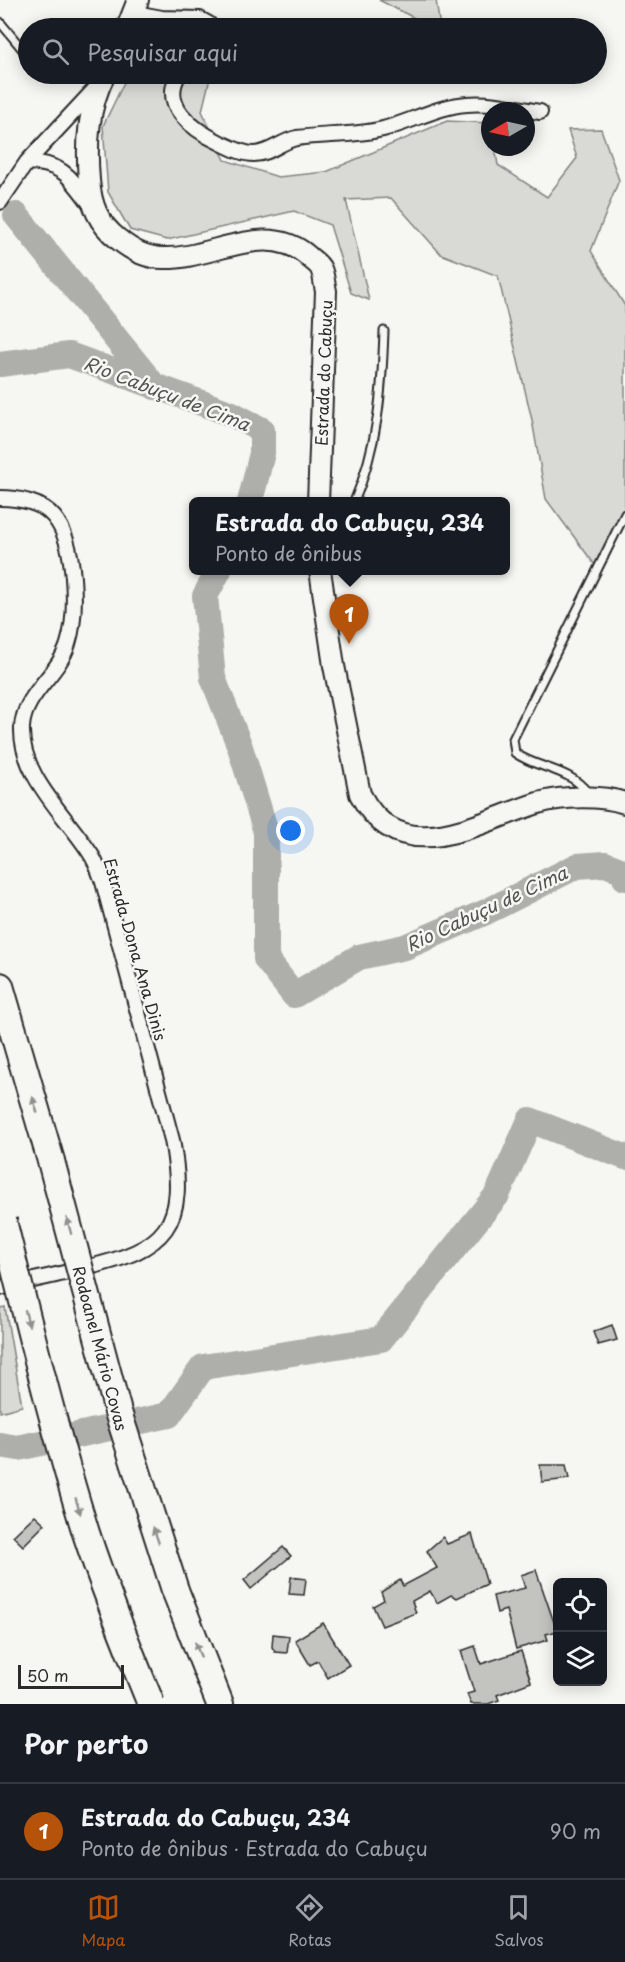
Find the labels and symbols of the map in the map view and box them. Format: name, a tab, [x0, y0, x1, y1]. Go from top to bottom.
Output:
north arrow	[481, 102, 535, 156]
street label: Estrada do Cabuçu	[308, 300, 338, 446]
water label: Rio Cabuçu de Cima	[80, 349, 254, 437]
pin: 1	[330, 594, 368, 644]
your location	[276, 816, 305, 845]
street label: Estrada Dona Ana Dinis	[98, 855, 174, 1043]
water label: Rio Cabuçu de Cima	[401, 858, 572, 957]
one-way arrow	[30, 1096, 39, 1114]
one-way arrow	[63, 1217, 73, 1235]
street label: Rodoanel Mário Covas	[67, 1263, 135, 1433]
one-way arrow	[23, 1309, 32, 1327]
one-way arrow	[74, 1497, 83, 1515]
one-way arrow	[151, 1526, 161, 1544]
one-way arrow	[192, 1641, 202, 1659]
scale bar	[18, 1662, 124, 1690]

